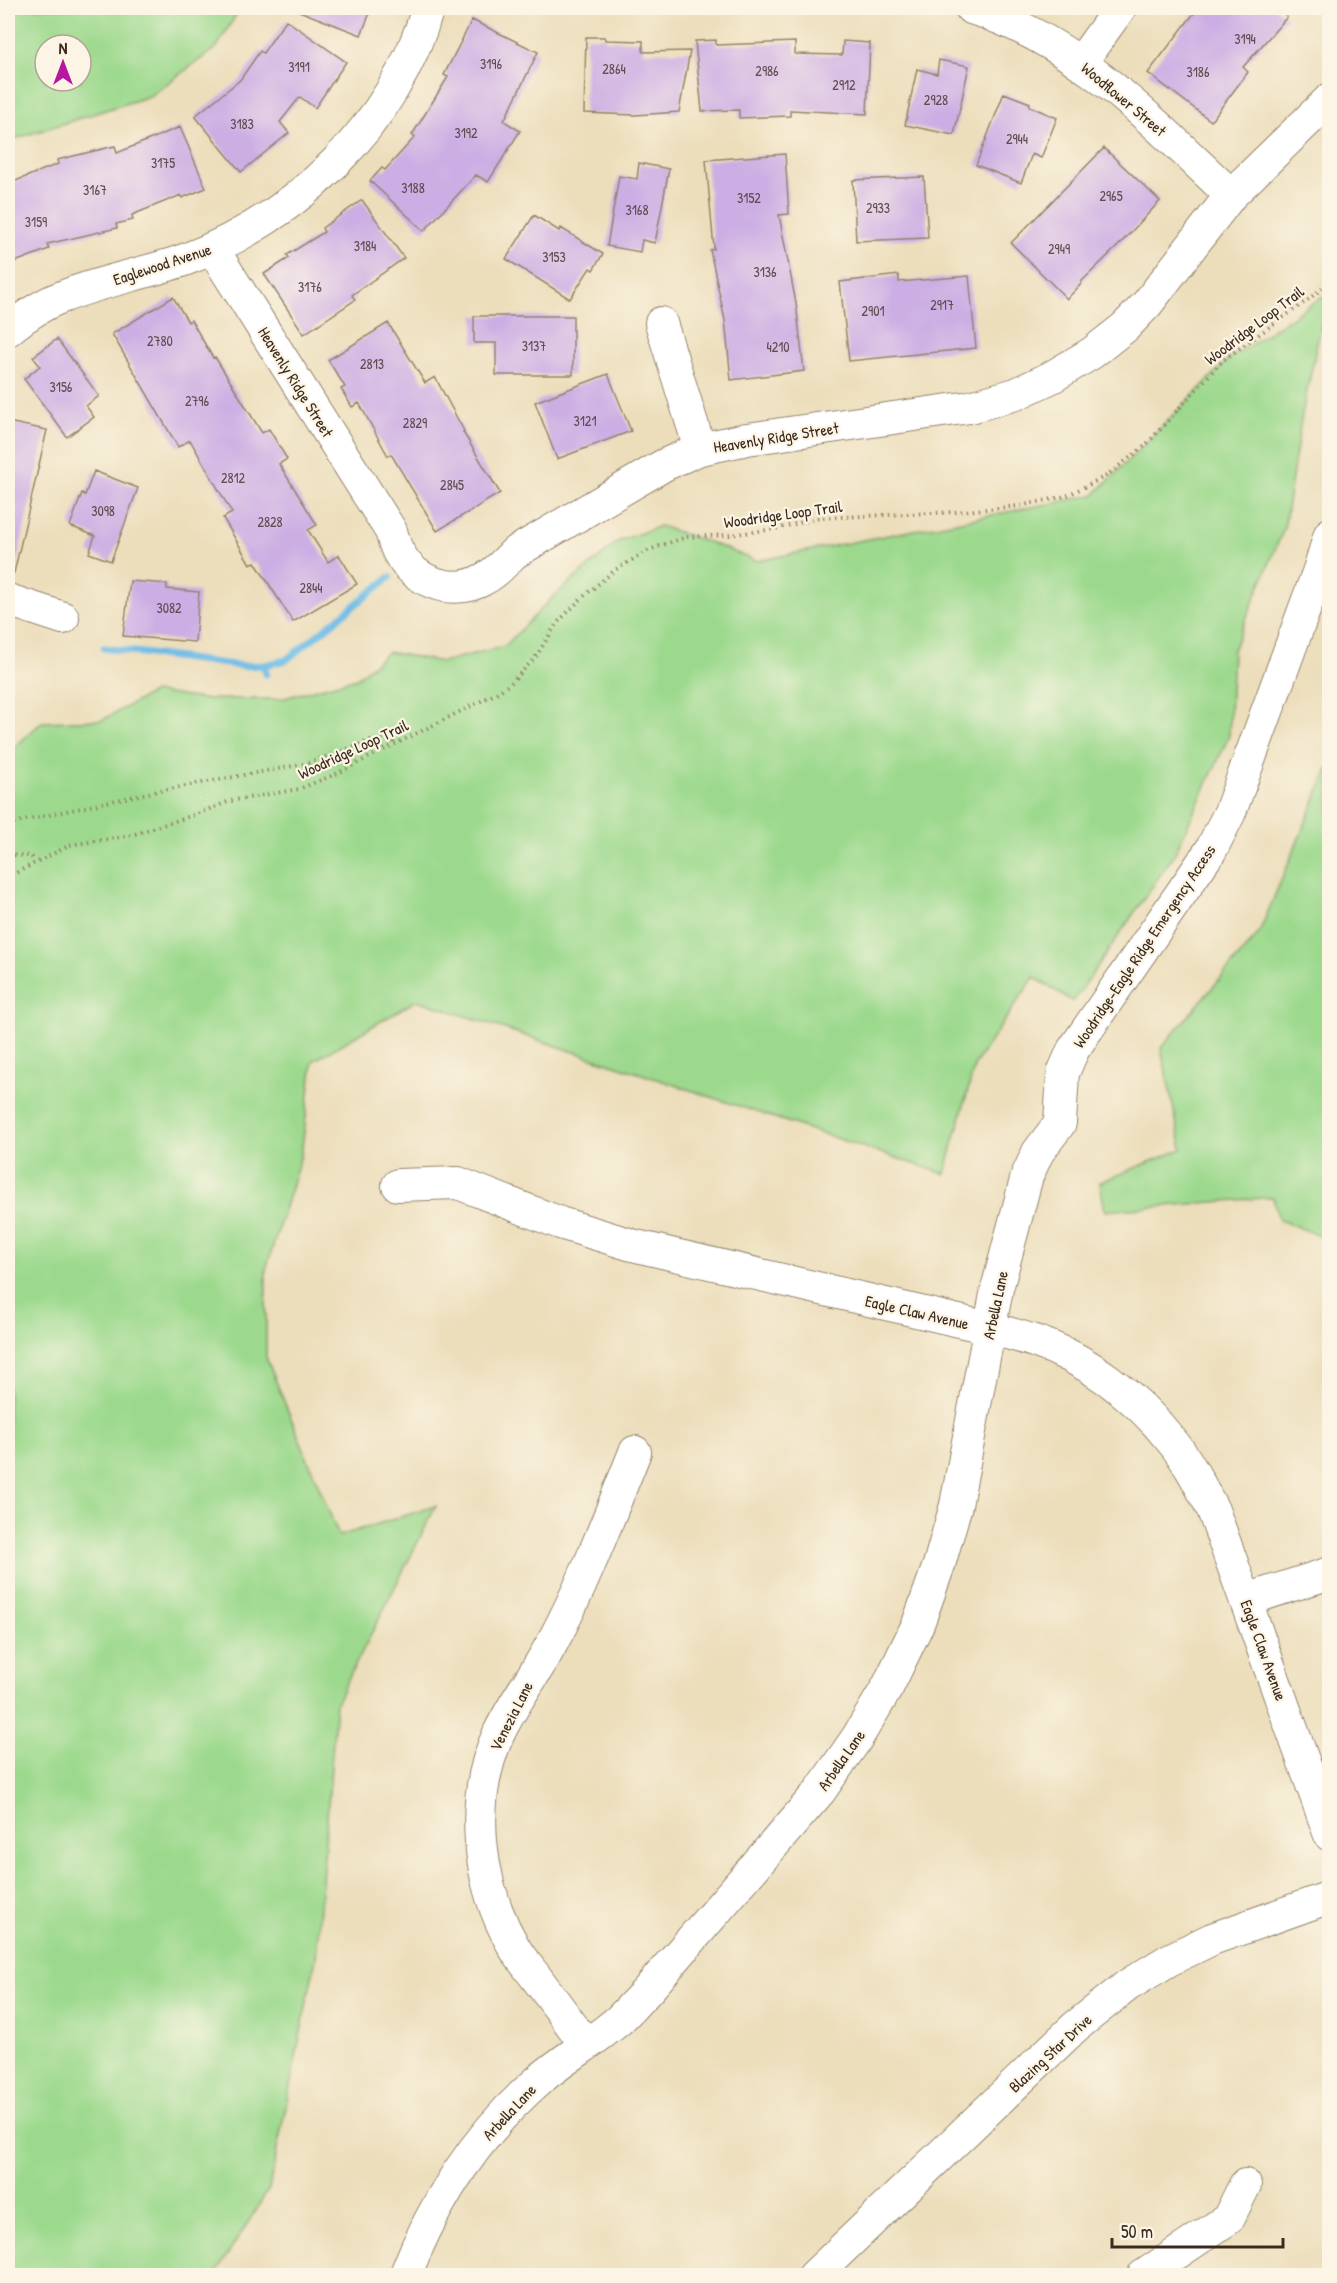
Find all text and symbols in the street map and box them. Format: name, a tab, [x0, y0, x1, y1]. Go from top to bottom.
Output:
house number: 3194	[1234, 29, 1256, 48]
north arrow	[33, 33, 93, 93]
text: N	[59, 37, 68, 59]
house number: 3196	[480, 54, 502, 73]
house number: 3191	[288, 57, 310, 76]
street label: Woodflower Street	[1077, 57, 1171, 141]
house number: 2864	[602, 59, 626, 78]
house number: 2986	[755, 61, 779, 80]
house number: 3186	[1186, 62, 1210, 81]
house number: 2912	[832, 75, 856, 94]
house number: 2928	[924, 90, 948, 109]
house number: 3183	[230, 114, 254, 133]
house number: 3192	[454, 123, 478, 142]
house number: 2944	[1006, 129, 1028, 148]
house number: 3175	[151, 153, 175, 172]
house number: 3188	[401, 178, 425, 197]
house number: 3167	[83, 180, 107, 199]
house number: 2965	[1099, 186, 1123, 205]
house number: 3152	[737, 188, 761, 207]
house number: 2933	[866, 198, 890, 217]
house number: 3168	[625, 200, 649, 219]
house number: 3159	[25, 212, 47, 231]
house number: 3184	[354, 236, 376, 255]
street label: Eaglewood Avenue	[110, 238, 214, 290]
house number: 2949	[1048, 239, 1070, 258]
house number: 3153	[542, 247, 566, 266]
house number: 3136	[753, 262, 777, 281]
house number: 3176	[298, 277, 322, 296]
street label: Woodridge Loop Trail	[1200, 280, 1309, 370]
house number: 2917	[930, 295, 954, 314]
house number: 2901	[861, 301, 885, 320]
street label: Heavenly Ridge Street	[253, 323, 339, 442]
house number: 2780	[147, 331, 173, 350]
house number: 3137	[522, 336, 546, 355]
house number: 4210	[766, 337, 790, 356]
house number: 2813	[360, 354, 384, 373]
house number: 3156	[50, 377, 73, 396]
house number: 2796	[185, 391, 210, 410]
house number: 3121	[574, 411, 597, 430]
house number: 2829	[403, 413, 427, 432]
street label: Heavenly Ridge Street	[712, 416, 841, 458]
house number: 2812	[221, 468, 246, 487]
house number: 2845	[440, 475, 464, 494]
street label: Woodridge Loop Trail	[722, 495, 844, 533]
house number: 3098	[91, 501, 115, 520]
house number: 2828	[257, 512, 283, 531]
house number: 2844	[299, 578, 323, 597]
house number: 3082	[156, 598, 182, 617]
street label: Woodridge Loop Trail	[294, 714, 412, 784]
street label: Woodridge-Eagle Ridge Emergency Access	[1068, 840, 1220, 1052]
street label: Arbella Lane	[977, 1268, 1013, 1341]
street label: Eagle Claw Avenue	[863, 1289, 972, 1335]
street label: Eagle Claw Avenue	[1236, 1597, 1293, 1704]
street label: Venezia Lane	[484, 1677, 538, 1754]
street label: Arbella Lane	[812, 1725, 870, 1795]
street label: Blazing Star Drive	[1004, 2008, 1097, 2097]
street label: Arbella Lane	[477, 2079, 541, 2145]
scale bar	[1112, 2211, 1283, 2249]
text: 50 m	[1121, 2219, 1153, 2244]

